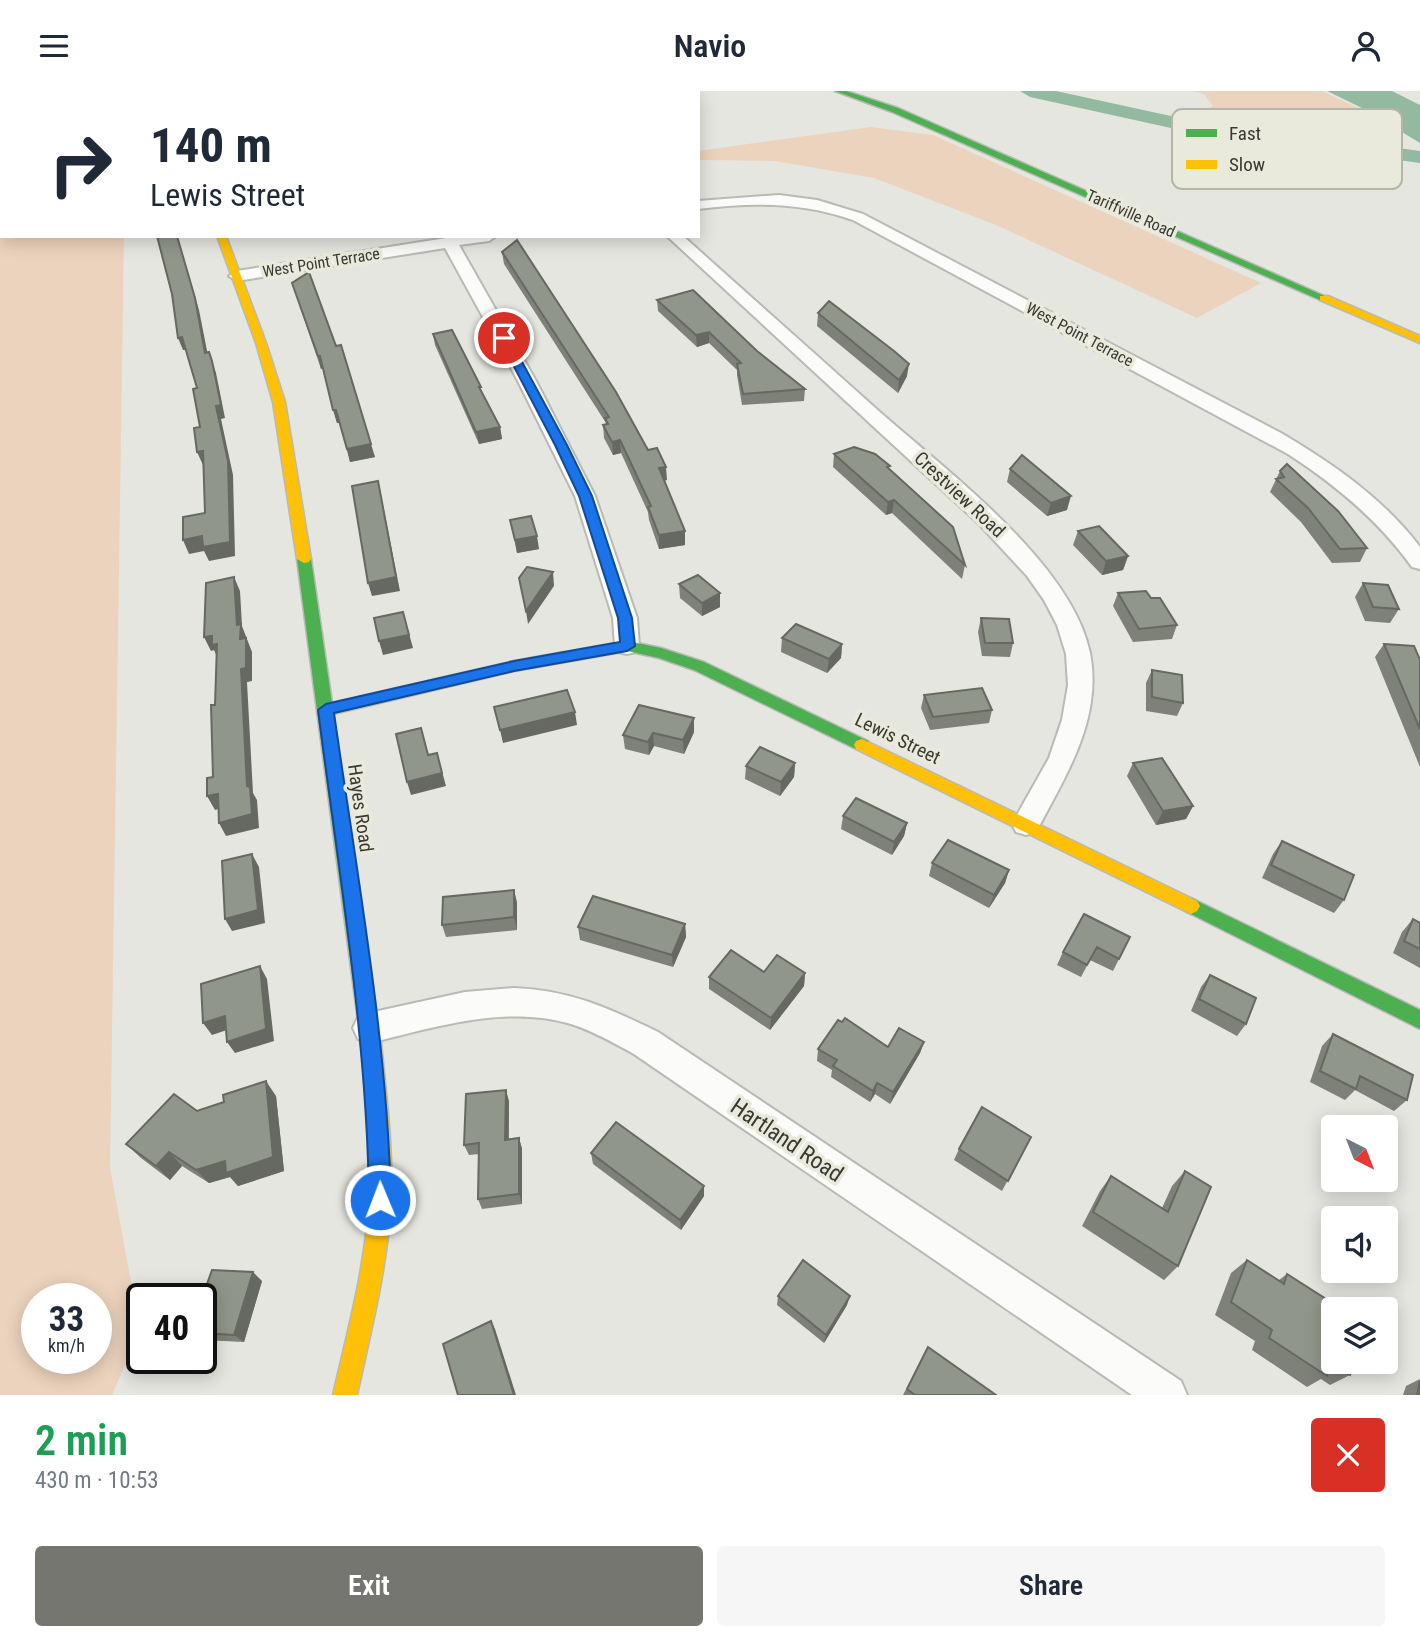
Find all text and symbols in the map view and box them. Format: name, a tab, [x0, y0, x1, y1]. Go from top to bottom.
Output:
icon: menu	[35, 27, 73, 65]
text: Navio	[674, 27, 746, 65]
icon: person	[1347, 27, 1385, 65]
legend	[1172, 109, 1402, 189]
text: 140 m	[150, 117, 272, 174]
icon: right	[35, 119, 126, 210]
text: Fast	[1229, 122, 1261, 145]
text: Slow	[1229, 153, 1265, 176]
text: Lewis Street	[150, 176, 305, 214]
street label: Tariffville Road	[1084, 185, 1178, 241]
street label: West Point Terrace	[261, 244, 381, 281]
street label: West Point Terrace	[1023, 298, 1137, 371]
pin	[474, 308, 534, 368]
icon: arrive	[485, 319, 523, 357]
street label: Crestview Road	[909, 446, 1010, 542]
street label: Lewis Street	[851, 708, 944, 769]
street label: Hayes Road	[343, 763, 378, 854]
street label: Hartland Road	[725, 1093, 848, 1188]
north arrow	[1321, 1115, 1398, 1192]
map controls	[1321, 1115, 1398, 1374]
position arrow	[343, 1163, 417, 1237]
button: sound	[1321, 1206, 1398, 1283]
speed limit sign: 40	[126, 1283, 217, 1374]
button: layers	[1321, 1297, 1398, 1374]
text: 33	[49, 1299, 84, 1340]
text: km/h	[48, 1335, 85, 1356]
text: 2 min	[35, 1416, 128, 1465]
button: close	[1311, 1418, 1385, 1492]
text: 430 m · 10:53	[35, 1467, 159, 1494]
button: Exit	[35, 1546, 703, 1626]
button: Share	[717, 1546, 1385, 1626]

